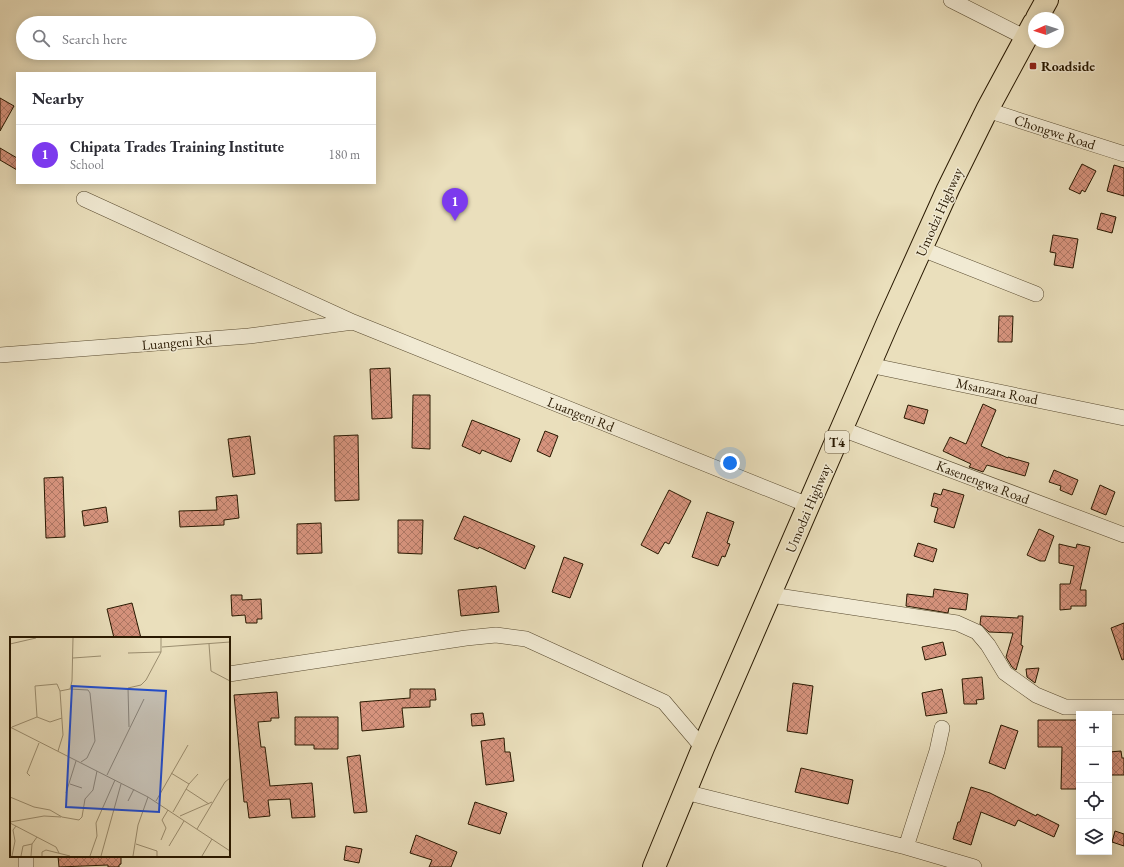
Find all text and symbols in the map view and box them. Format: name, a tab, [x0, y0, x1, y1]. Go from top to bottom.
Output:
north arrow	[1028, 12, 1064, 48]
search box	[16, 16, 376, 60]
icon: search	[30, 27, 52, 49]
text: Search here	[62, 29, 127, 48]
place label: Roadside	[1041, 57, 1095, 75]
marker: Roadside	[1028, 61, 1038, 71]
text: Nearby	[32, 87, 84, 109]
street label: Chongwe Road	[1012, 110, 1099, 154]
text: Chipata Trades Training Institute	[70, 137, 284, 156]
text: 1	[42, 146, 48, 163]
text: 180 m	[329, 146, 360, 163]
text: School	[70, 156, 104, 173]
street label: Umodzi Highway	[911, 164, 967, 259]
pin: 1	[442, 188, 468, 221]
street label: Luangeni Rd	[141, 330, 214, 354]
street label: Msanzara Road	[954, 374, 1041, 409]
street label: Luangeni Rd	[545, 392, 618, 436]
road number: T4	[825, 431, 849, 453]
your location	[720, 453, 740, 473]
street label: Kasenengwa Road	[934, 456, 1033, 508]
street label: Umodzi Highway	[781, 460, 835, 555]
inset map	[10, 637, 230, 857]
map controls	[1076, 711, 1112, 855]
button: +	[1076, 711, 1112, 747]
button: −	[1076, 747, 1112, 783]
button: locate	[1076, 783, 1112, 819]
button: layers	[1076, 819, 1112, 855]

